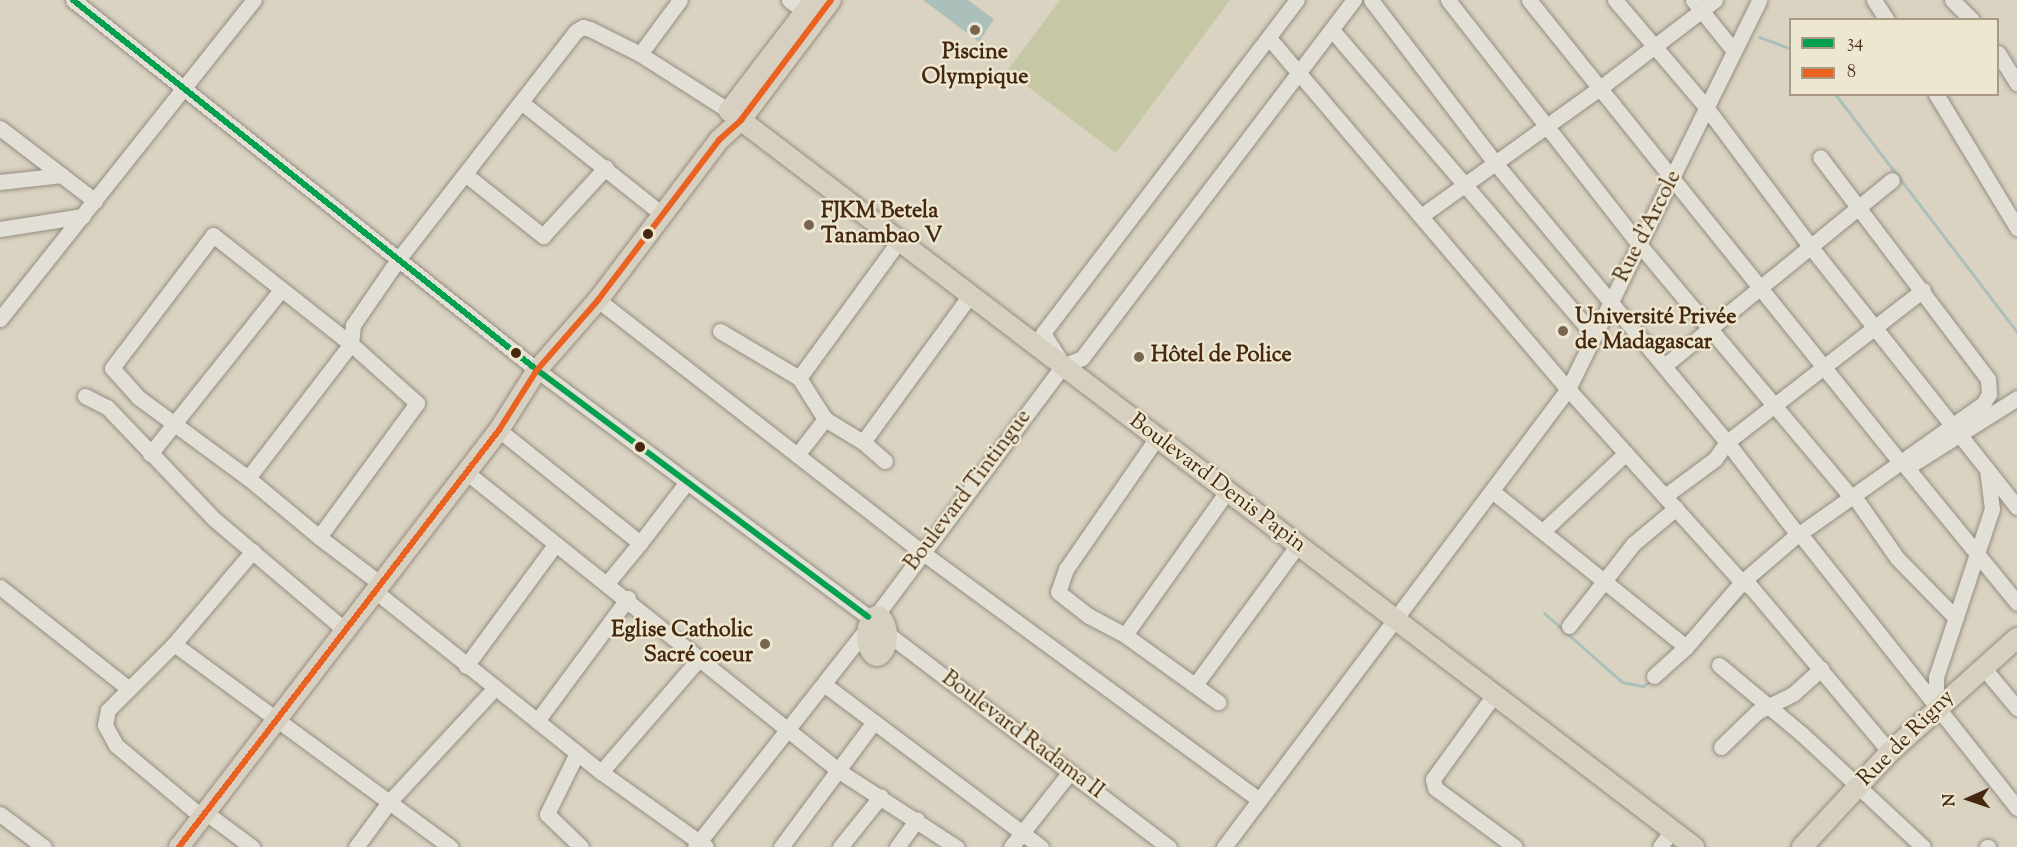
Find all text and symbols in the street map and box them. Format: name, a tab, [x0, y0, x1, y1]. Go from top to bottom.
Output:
legend	[1789, 18, 1999, 96]
marker: Piscine Olympique	[968, 23, 982, 37]
text: 34	[1847, 30, 1863, 56]
place label: Piscine Olympique	[922, 40, 1028, 92]
text: 8	[1847, 60, 1856, 86]
street label: Rue d'Arcole	[1610, 167, 1688, 287]
place label: FJKM Betela Tanambao V	[821, 199, 942, 250]
marker: FJKM Betela Tanambao V	[802, 218, 816, 232]
unlabelled marker	[642, 228, 654, 240]
place label: Université Privée de Madagascar	[1575, 305, 1737, 356]
marker: Université Privée de Madagascar	[1556, 324, 1570, 338]
place label: Hôtel de Police	[1151, 344, 1292, 370]
unlabelled marker	[510, 347, 522, 359]
marker: Hôtel de Police	[1132, 350, 1146, 364]
street label: Boulevard Tintingue	[900, 405, 1038, 577]
street label: Boulevard Denis Papin	[1123, 409, 1311, 559]
unlabelled marker	[634, 441, 646, 453]
place label: Eglise Catholic Sacré coeur	[611, 618, 753, 670]
marker: Eglise Catholic Sacré coeur	[758, 637, 772, 651]
street label: Boulevard Radama II	[935, 666, 1109, 806]
street label: Rue de Rigny	[1853, 685, 1961, 793]
north arrow	[1939, 769, 1999, 829]
text: N	[1939, 793, 1962, 807]

